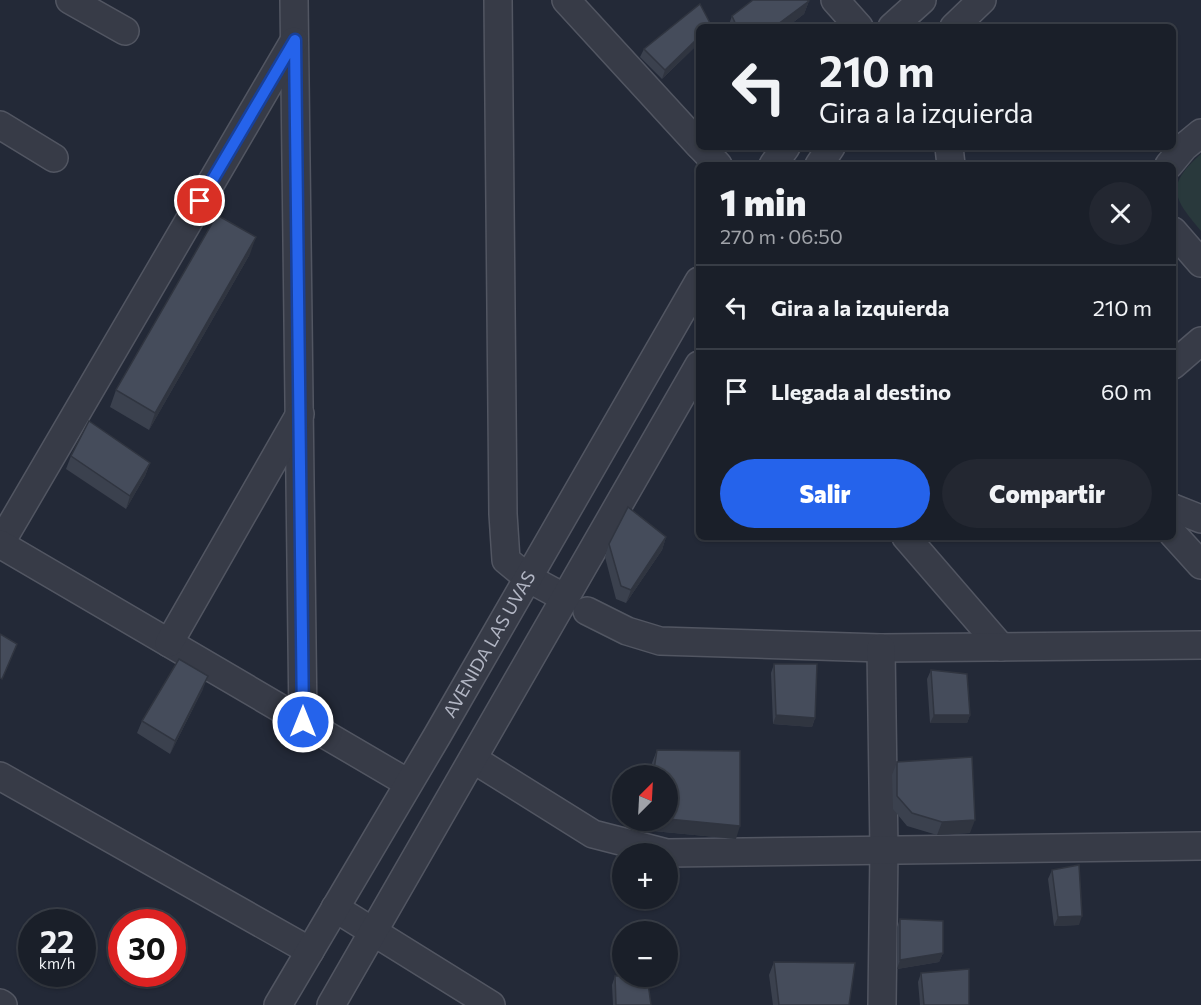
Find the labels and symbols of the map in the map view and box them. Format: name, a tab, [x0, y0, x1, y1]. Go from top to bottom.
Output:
pin	[174, 175, 225, 226]
street label: AVENIDA LAS UVAS	[438, 567, 540, 721]
position arrow	[271, 690, 335, 754]
north arrow	[612, 765, 678, 831]
speed limit sign: 30	[108, 909, 186, 987]

